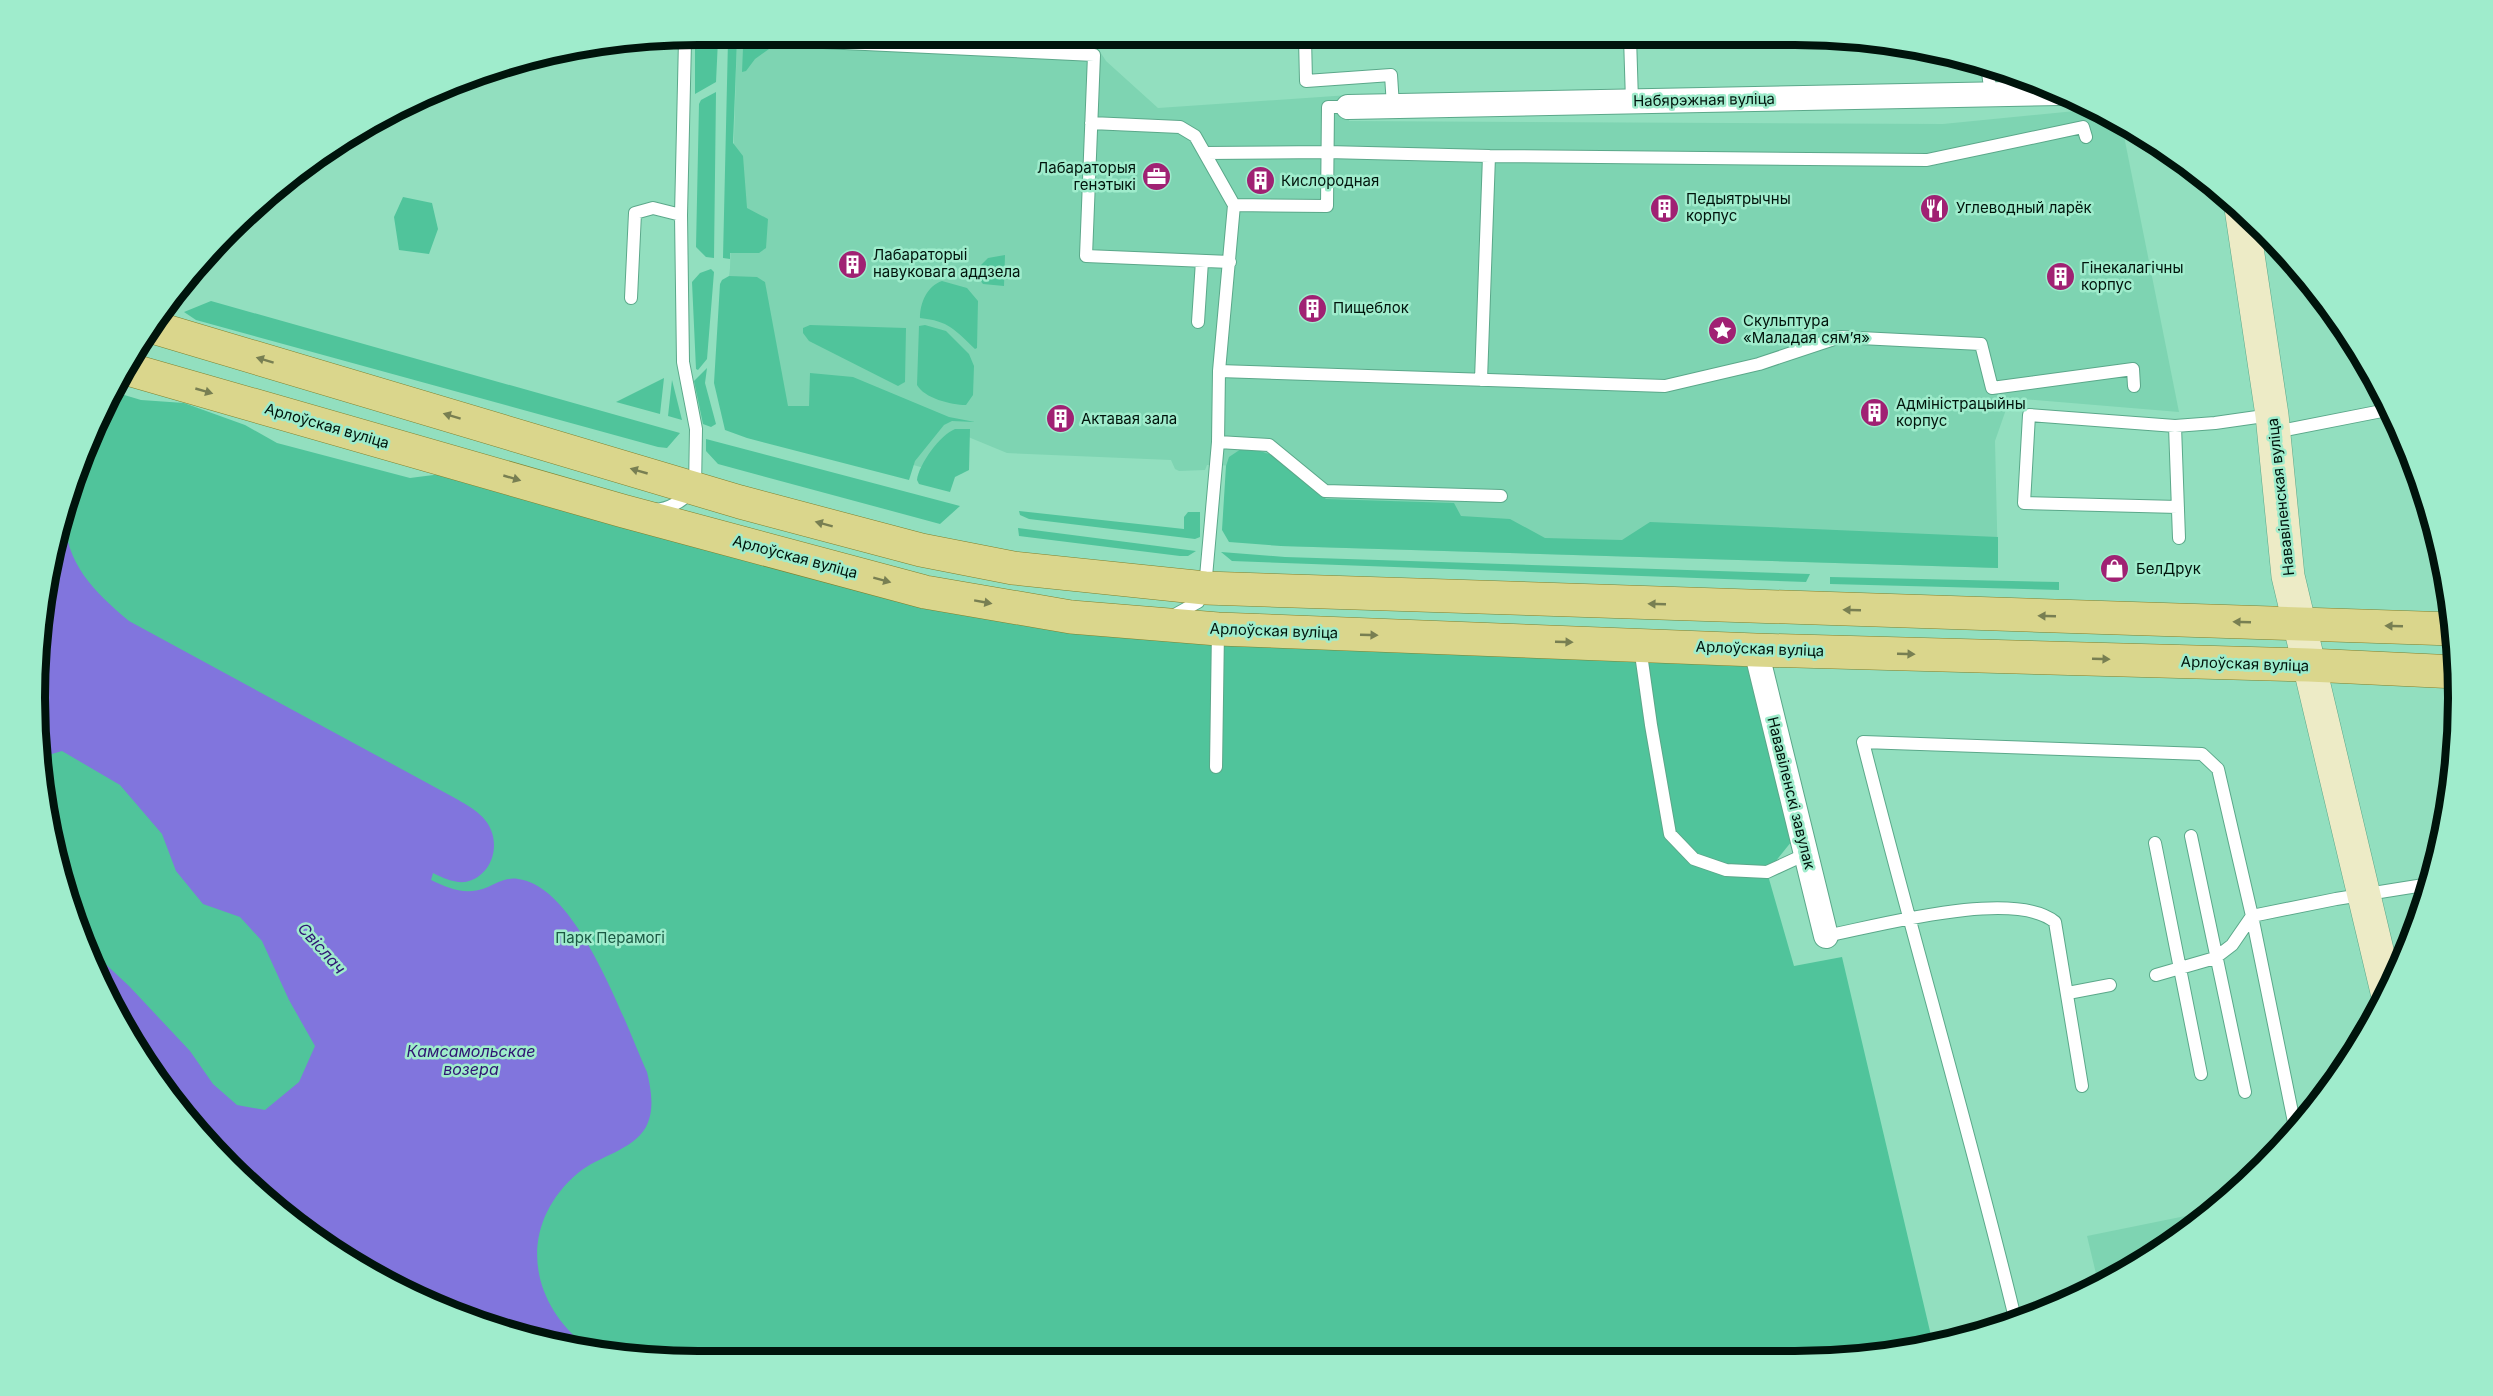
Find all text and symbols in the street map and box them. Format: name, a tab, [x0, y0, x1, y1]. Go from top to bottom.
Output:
street label: Набярэжная вуліца	[1633, 89, 1775, 110]
place label: Лабараторыя генэтыкі	[1037, 158, 1136, 194]
office icon: Лабараторыя генэтыкі	[1141, 161, 1173, 193]
building icon: Кислородная	[1244, 165, 1276, 197]
place label: Кислородная	[1281, 171, 1379, 190]
place label: Педыятрычны корпус	[1686, 189, 1791, 225]
building icon: Педыятрычны корпус	[1649, 192, 1681, 224]
restaurant icon: Углеводный ларёк	[1919, 192, 1951, 224]
place label: Углеводный ларёк	[1956, 198, 2092, 217]
place label: Лабараторыі навуковага аддзела	[873, 245, 1021, 281]
building icon: Лабараторыі навуковага аддзела	[836, 248, 868, 280]
place label: Гінекалагічны корпус	[2081, 258, 2184, 294]
building icon: Гінекалагічны корпус	[2044, 261, 2076, 293]
building icon: Пищеблок	[1296, 292, 1328, 324]
place label: Пищеблок	[1333, 298, 1409, 317]
place label: Скульптура «Маладая сямʼя»	[1743, 311, 1870, 347]
place icon: Скульптура «Маладая сямʼя»	[1706, 314, 1738, 346]
one-way arrow	[256, 355, 274, 364]
one-way arrow	[195, 387, 213, 396]
place label: Адміністрацыйны корпус	[1896, 394, 2026, 430]
building icon: Адміністрацыйны корпус	[1859, 397, 1891, 429]
street label: Арлоўская вуліца	[263, 399, 392, 452]
building icon: Актавая зала	[1044, 403, 1076, 435]
place label: Актавая зала	[1081, 409, 1177, 428]
one-way arrow	[442, 411, 460, 420]
street label: Нававіленская вуліца	[2263, 417, 2298, 577]
one-way arrow	[630, 466, 648, 475]
one-way arrow	[503, 474, 521, 483]
one-way arrow	[815, 519, 833, 528]
street label: Арлоўская вуліца	[731, 531, 860, 582]
shop icon: БелДрук	[2099, 553, 2131, 585]
place label: БелДрук	[2136, 559, 2201, 578]
one-way arrow	[873, 576, 891, 586]
one-way arrow	[973, 598, 992, 607]
one-way arrow	[1648, 599, 1667, 608]
one-way arrow	[1843, 605, 1862, 615]
one-way arrow	[2037, 611, 2056, 621]
one-way arrow	[2232, 618, 2251, 627]
street label: Арлоўская вуліца	[1209, 619, 1339, 642]
one-way arrow	[2385, 622, 2404, 631]
one-way arrow	[1359, 630, 1378, 639]
street label: Арлоўская вуліца	[1695, 637, 1825, 660]
one-way arrow	[1554, 638, 1573, 647]
one-way arrow	[1896, 649, 1915, 659]
street label: Арлоўская вуліца	[2180, 652, 2310, 675]
one-way arrow	[2091, 655, 2110, 664]
street label: Нававіленскі завулак	[1763, 715, 1820, 871]
water label: Свіслач	[294, 918, 350, 978]
park label: Парк Перамогі	[555, 928, 665, 947]
water label: Камсамольскае возера	[407, 1041, 535, 1079]

